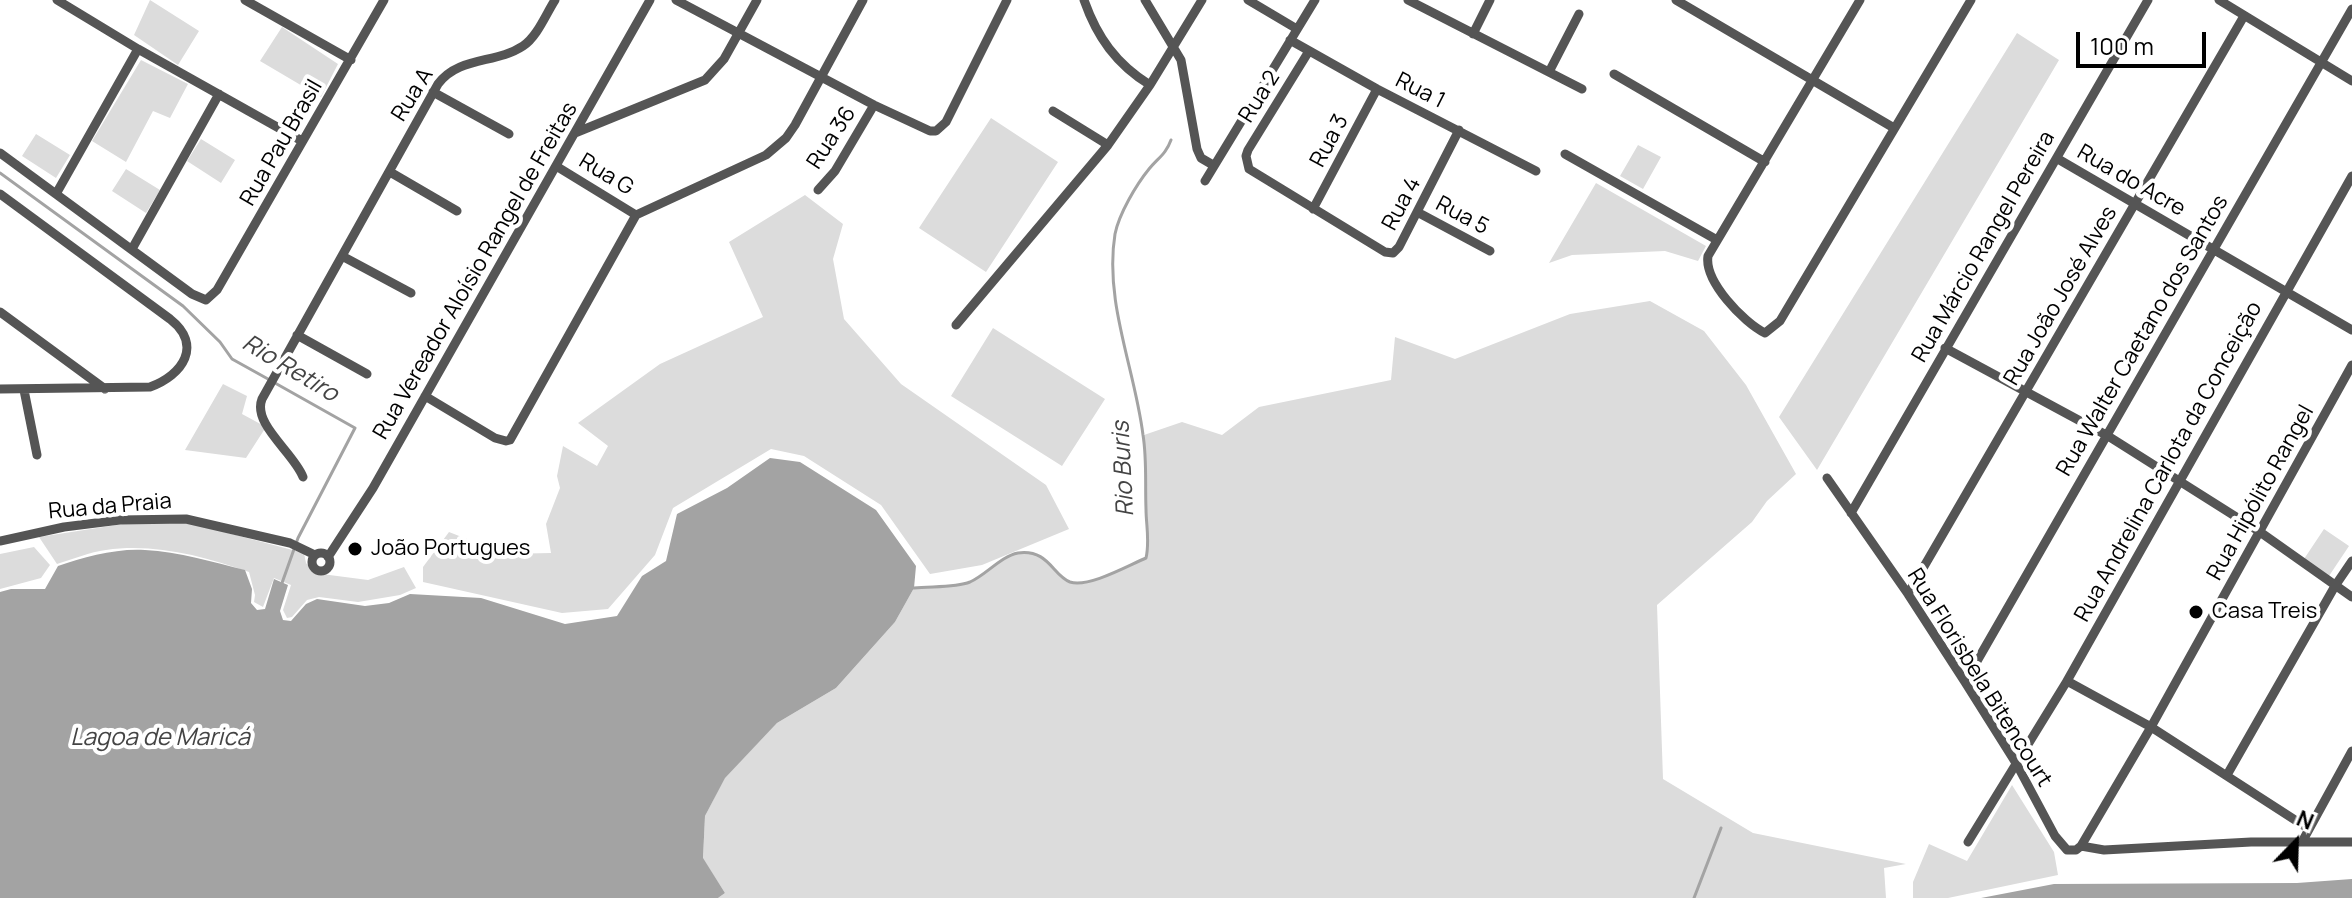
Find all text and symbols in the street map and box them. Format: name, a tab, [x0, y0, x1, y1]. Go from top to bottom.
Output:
scale bar	[2080, 16, 2210, 66]
text: 100 m	[2090, 29, 2154, 62]
street label: Rua A	[387, 64, 439, 126]
street label: Rua 2	[1234, 66, 1286, 128]
street label: Rua 1	[1391, 67, 1449, 115]
street label: Rua Pau Brasil	[235, 75, 329, 211]
street label: Rua Vereador Aloísio Rangel de Freitas	[368, 98, 584, 444]
street label: Rua 36	[802, 102, 862, 174]
street label: Rua 3	[1305, 110, 1355, 172]
street label: Rua Márcio Rangel Pereira	[1907, 127, 2061, 367]
street label: Rua do Acre	[2072, 139, 2190, 223]
street label: Rua G	[574, 148, 638, 202]
street label: Rua 4	[1377, 173, 1427, 235]
street label: Rua 5	[1431, 191, 1493, 241]
street label: Rua Walter Caetano dos Santos	[2052, 191, 2234, 481]
street label: Rua João José Alves	[1999, 202, 2123, 390]
street label: Rua Andrelina Carlota da Conceição	[2070, 297, 2268, 627]
water label: Rio Retiro	[237, 329, 343, 409]
street label: Rua Hipólito Rangel	[2202, 401, 2320, 585]
water label: Rio Buris	[1107, 421, 1141, 517]
street label: Rua da Praia	[47, 488, 173, 526]
place label: João Portugues	[371, 536, 530, 562]
marker: João Portugues	[346, 540, 364, 558]
street label: Rua Florisbela Bitencourt	[1901, 564, 2057, 792]
place label: Casa Treis	[2212, 599, 2317, 625]
marker: Casa Treis	[2187, 603, 2205, 621]
water label: Lagoa de Maricá	[70, 724, 250, 752]
north arrow	[2256, 802, 2336, 882]
text: N	[2292, 803, 2319, 837]

